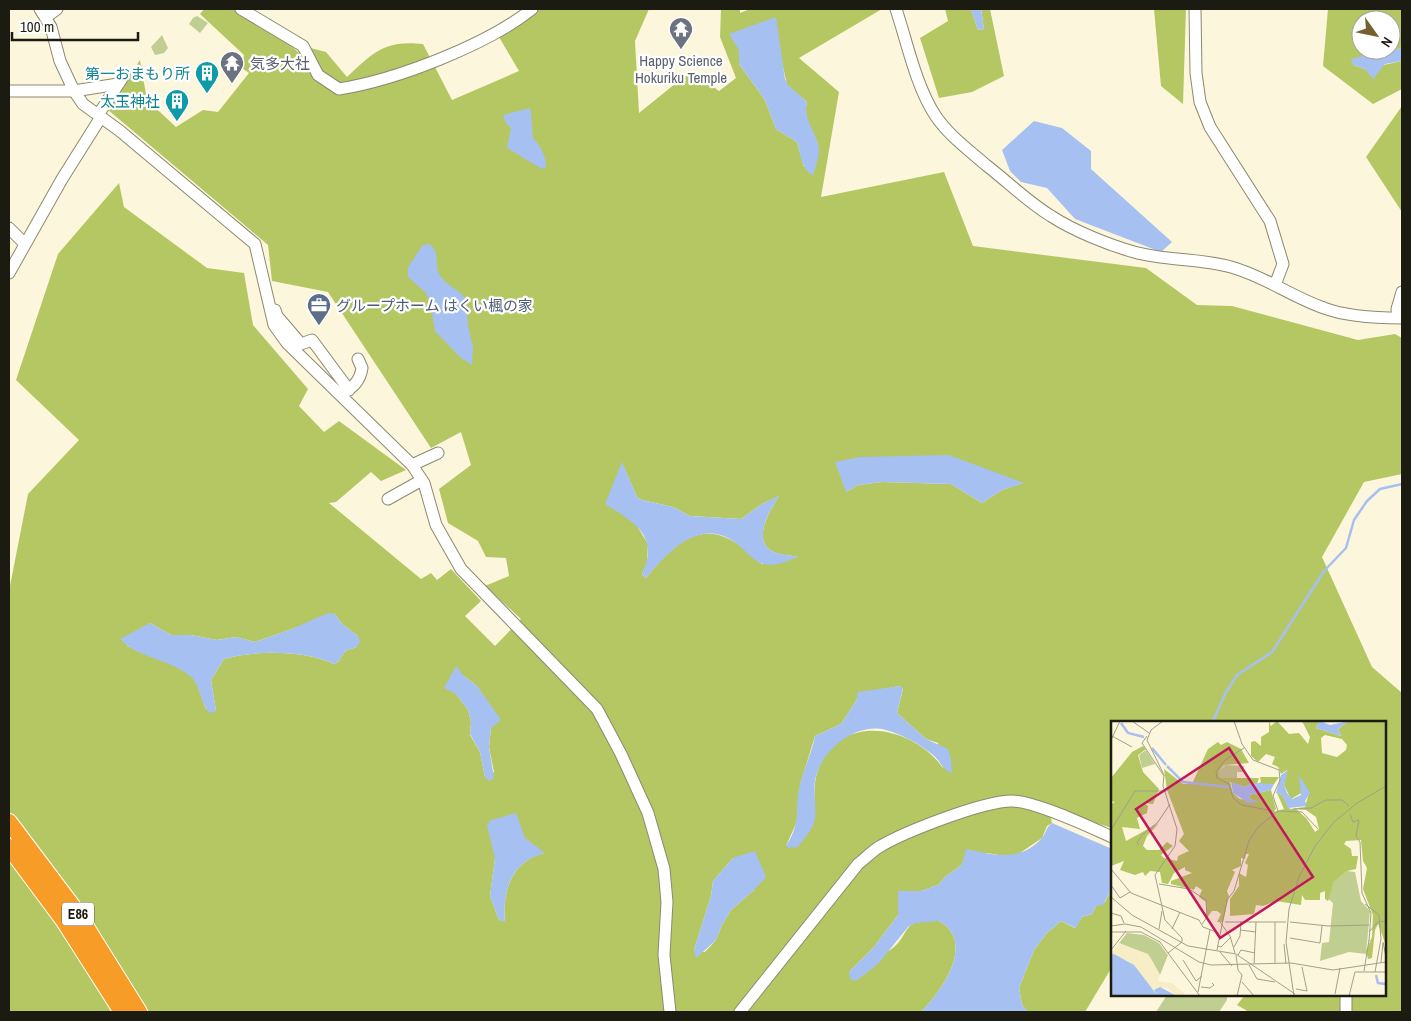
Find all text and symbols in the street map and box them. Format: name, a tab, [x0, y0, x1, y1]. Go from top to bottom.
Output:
scale bar	[12, 10, 139, 42]
north arrow	[1351, 10, 1401, 60]
text: 100 m	[20, 16, 54, 37]
temple icon: Happy Science Hokuriku Temple	[668, 16, 694, 50]
text: N	[1377, 34, 1397, 50]
temple icon: 気多大社	[219, 50, 245, 84]
place label: Happy Science Hokuriku Temple	[635, 50, 727, 88]
place label: 気多大社	[250, 53, 310, 74]
building icon: 第一おまもり所	[194, 60, 220, 94]
place label: 第一おまもり所	[85, 63, 190, 84]
building icon: 太玉神社	[164, 88, 190, 122]
place label: 太玉神社	[100, 91, 160, 112]
office icon: グループホーム はくい楓の家	[306, 292, 332, 326]
place label: グループホーム はくい楓の家	[336, 295, 533, 316]
inset map	[1111, 721, 1386, 996]
road number: E86	[62, 902, 94, 926]

